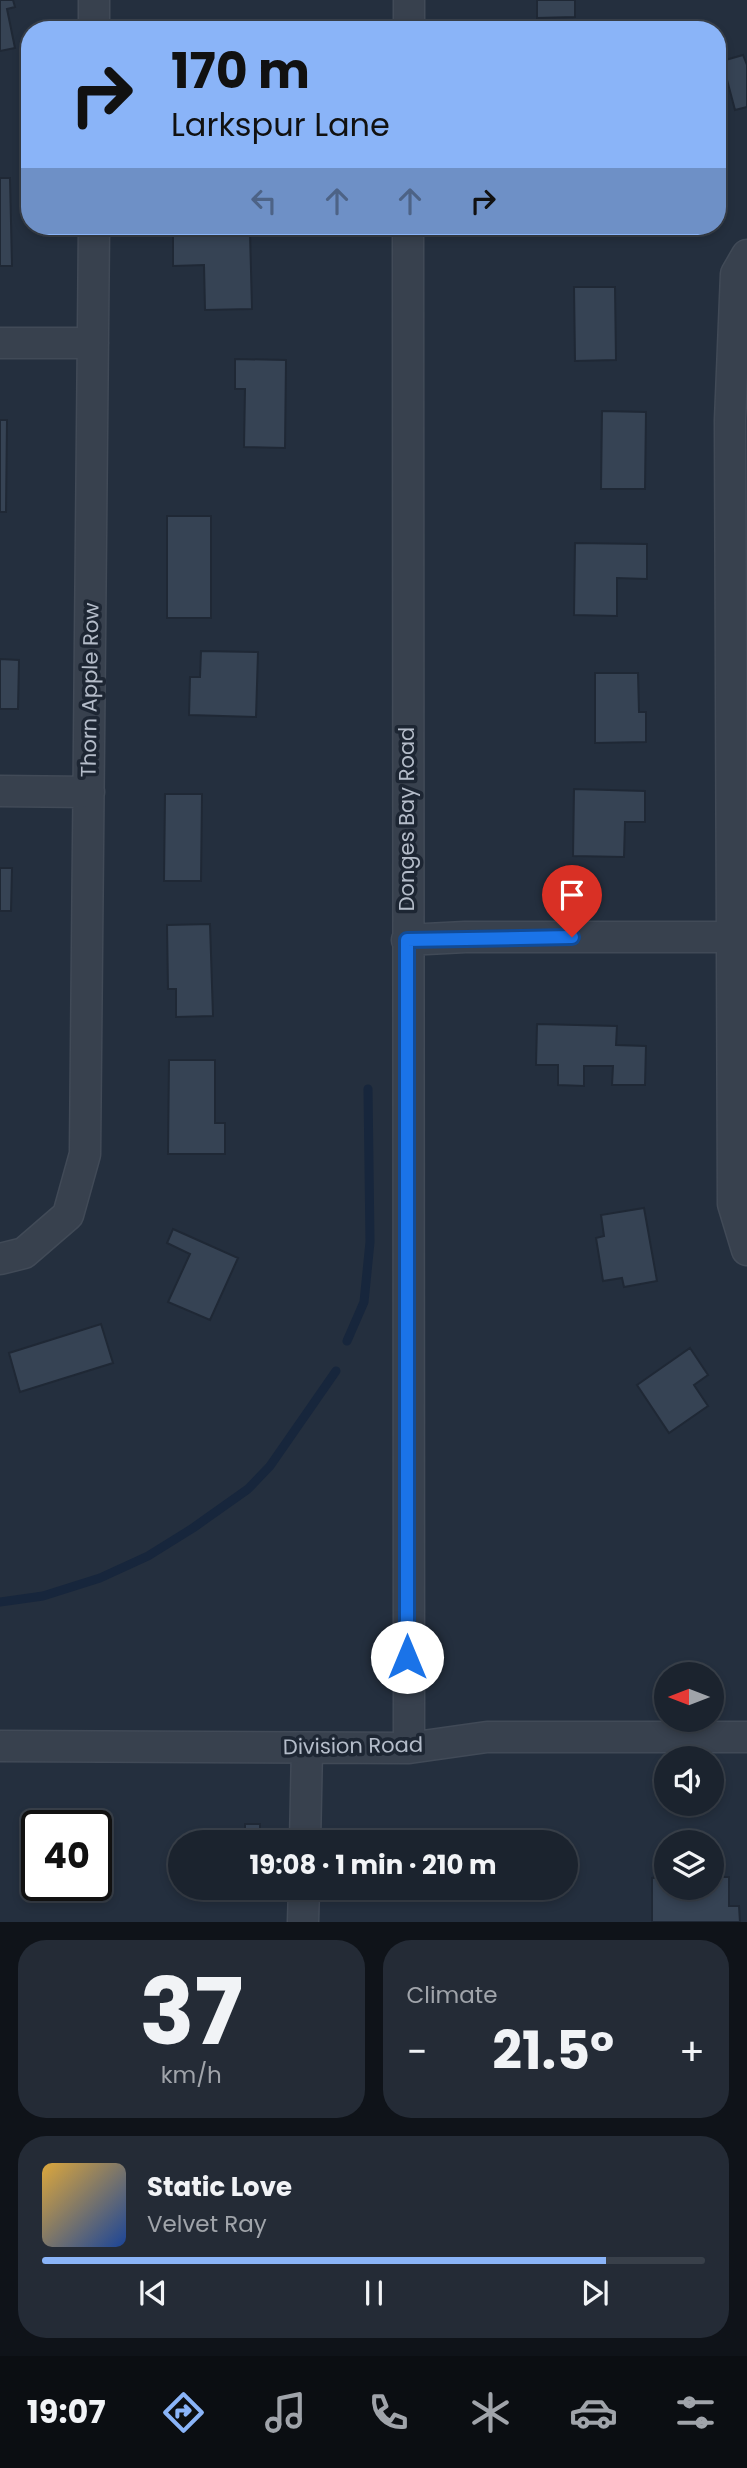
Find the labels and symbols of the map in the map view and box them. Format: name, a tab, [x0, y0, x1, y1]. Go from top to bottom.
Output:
street label: Thorn Apple Row	[73, 602, 106, 778]
street label: Donges Bay Road	[392, 727, 421, 911]
pin	[542, 865, 602, 937]
position arrow	[370, 1620, 444, 1694]
north arrow	[654, 1662, 724, 1732]
street label: Division Road	[283, 1730, 423, 1761]
speed limit sign: 40	[21, 1810, 112, 1901]

